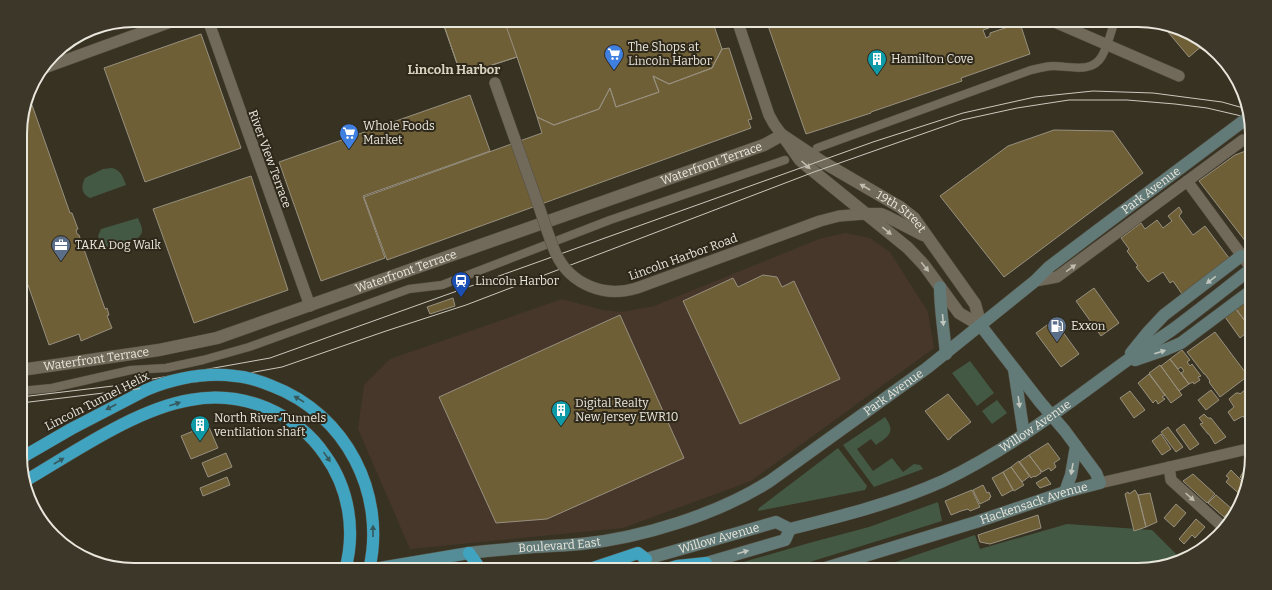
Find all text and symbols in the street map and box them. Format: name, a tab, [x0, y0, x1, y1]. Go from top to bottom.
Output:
place label: The Shops at Lincoln Harbor	[628, 40, 713, 68]
supermarket icon: The Shops at Lincoln Harbor	[603, 43, 625, 71]
building icon: Hamilton Cove	[866, 48, 888, 76]
place label: Hamilton Cove	[891, 52, 973, 66]
district label: Lincoln Harbor	[408, 62, 500, 77]
street label: River View Terrace	[246, 108, 294, 210]
place label: Whole Foods Market	[363, 119, 435, 147]
supermarket icon: Whole Foods Market	[338, 122, 360, 150]
street label: Waterfront Terrace	[659, 139, 764, 188]
one-way arrow	[801, 160, 810, 169]
street label: Park Avenue	[1119, 164, 1183, 217]
one-way arrow	[860, 183, 870, 191]
street label: 19th Street	[874, 188, 929, 236]
one-way arrow	[881, 227, 892, 236]
street label: Lincoln Harbor Road	[627, 231, 739, 283]
office icon: TAKA Dog Walk	[50, 234, 72, 262]
place label: TAKA Dog Walk	[75, 238, 161, 252]
street label: Waterfront Terrace	[353, 247, 459, 296]
one-way arrow	[920, 262, 929, 272]
one-way arrow	[1065, 264, 1076, 272]
station icon: Lincoln Harbor	[450, 270, 472, 298]
place label: Lincoln Harbor	[475, 274, 560, 288]
one-way arrow	[1205, 275, 1216, 284]
one-way arrow	[940, 314, 947, 326]
fuel station icon: Exxon	[1046, 315, 1068, 343]
place label: Exxon	[1071, 319, 1106, 333]
street label: Waterfront Terrace	[42, 345, 150, 374]
one-way arrow	[1154, 348, 1166, 354]
street label: Park Avenue	[861, 366, 926, 418]
street label: Lincoln Tunnel Helix	[43, 368, 152, 433]
one-way arrow	[293, 396, 305, 403]
place label: Digital Realty New Jersey EWR10	[575, 396, 678, 424]
one-way arrow	[1016, 396, 1022, 408]
street label: Willow Avenue	[997, 397, 1074, 455]
building icon: Digital Realty New Jersey EWR10	[550, 399, 572, 427]
one-way arrow	[169, 401, 181, 407]
one-way arrow	[105, 404, 117, 410]
place label: North River Tunnels ventilation shaft	[213, 411, 326, 439]
building icon: North River Tunnels ventilation shaft	[189, 414, 211, 442]
one-way arrow	[323, 451, 331, 462]
one-way arrow	[53, 457, 65, 464]
one-way arrow	[1069, 463, 1075, 476]
street label: Hackensack Avenue	[978, 479, 1089, 527]
one-way arrow	[1185, 493, 1195, 502]
street label: Willow Avenue	[677, 520, 761, 556]
one-way arrow	[370, 524, 376, 537]
street label: Boulevard East	[518, 534, 602, 555]
one-way arrow	[737, 549, 749, 555]

